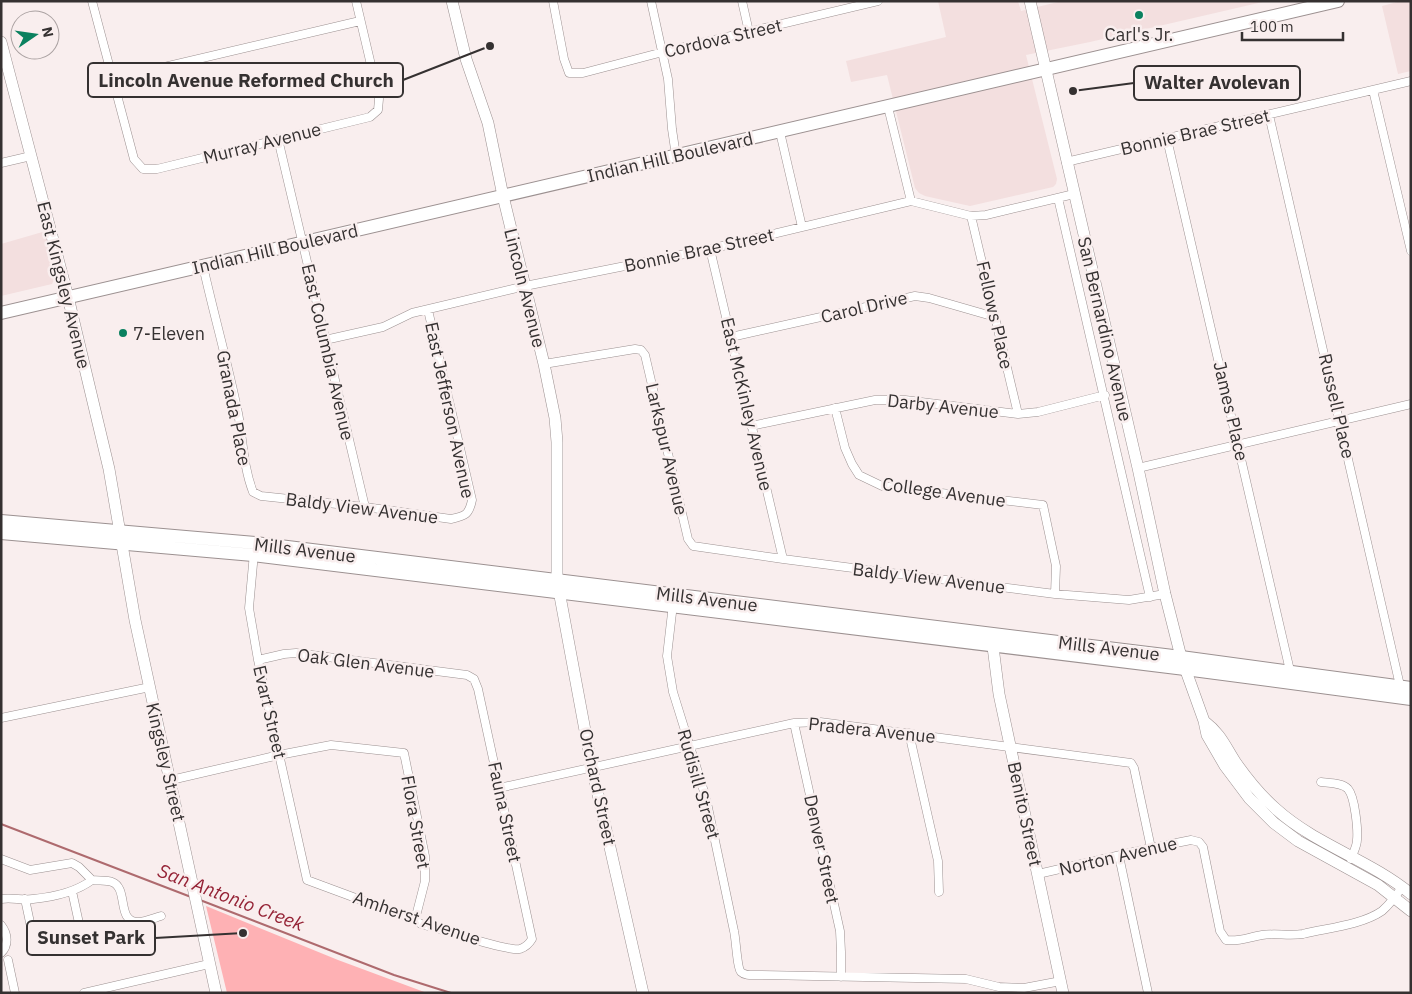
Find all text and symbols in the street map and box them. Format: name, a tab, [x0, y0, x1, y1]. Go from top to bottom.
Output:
marker: Carl's Jr.	[1133, 9, 1145, 21]
north arrow	[10, 10, 60, 60]
scale bar	[1242, 10, 1343, 42]
street label: Cordova Street	[662, 13, 784, 63]
text: 100 m	[1250, 17, 1294, 36]
place label: Carl's Jr.	[1105, 23, 1173, 46]
text: N	[38, 25, 58, 39]
callout: Lincoln Avenue Reformed Church	[88, 63, 403, 97]
callout: Walter Avolevan	[1134, 66, 1300, 100]
text: Lincoln Avenue Reformed Church	[98, 68, 394, 92]
text: Walter Avolevan	[1144, 70, 1290, 94]
street label: Bonnie Brae Street	[1118, 104, 1272, 160]
street label: Murray Avenue	[201, 117, 324, 169]
street label: Indian Hill Boulevard	[585, 127, 755, 187]
street label: East Kingsley Avenue	[32, 199, 96, 371]
street label: Indian Hill Boulevard	[190, 219, 360, 279]
street label: Bonnie Brae Street	[622, 223, 776, 277]
street label: Lincoln Avenue	[499, 226, 551, 350]
street label: San Bernardino Avenue	[1073, 234, 1137, 424]
street label: Fellows Place	[971, 259, 1019, 371]
street label: East Columbia Avenue	[297, 262, 360, 443]
street label: Carol Drive	[818, 286, 910, 328]
street label: East McKinley Avenue	[716, 315, 778, 493]
street label: East Jefferson Avenue	[420, 320, 480, 500]
place label: 7-Eleven	[133, 322, 205, 345]
marker: 7-Eleven	[117, 327, 129, 339]
street label: Granada Place	[212, 348, 256, 468]
street label: Russell Place	[1314, 351, 1360, 461]
street label: James Place	[1208, 359, 1254, 463]
street label: Larkspur Avenue	[641, 381, 693, 517]
street label: Darby Avenue	[886, 389, 1000, 423]
street label: College Avenue	[881, 472, 1007, 512]
street label: Baldy View Avenue	[284, 487, 440, 529]
street label: Mills Avenue	[253, 532, 357, 568]
street label: Baldy View Avenue	[851, 557, 1007, 599]
street label: Mills Avenue	[655, 581, 759, 617]
street label: Mills Avenue	[1057, 630, 1161, 666]
street label: Oak Glen Avenue	[296, 643, 436, 683]
street label: Evart Street	[248, 663, 292, 761]
street label: Kingsley Street	[141, 700, 191, 824]
street label: Pradera Avenue	[807, 712, 937, 748]
street label: Rudisill Street	[672, 726, 726, 842]
street label: Orchard Street	[574, 727, 622, 847]
street label: Fauna Street	[483, 759, 527, 865]
street label: Benito Street	[1003, 760, 1047, 868]
street label: Flora Street	[396, 773, 436, 871]
street label: Denver Street	[799, 792, 845, 906]
street label: Norton Avenue	[1057, 831, 1179, 881]
water label: San Antonio Creek	[155, 858, 308, 936]
street label: Amherst Avenue	[350, 885, 484, 951]
callout: Sunset Park	[27, 921, 155, 955]
text: Sunset Park	[37, 925, 145, 949]

